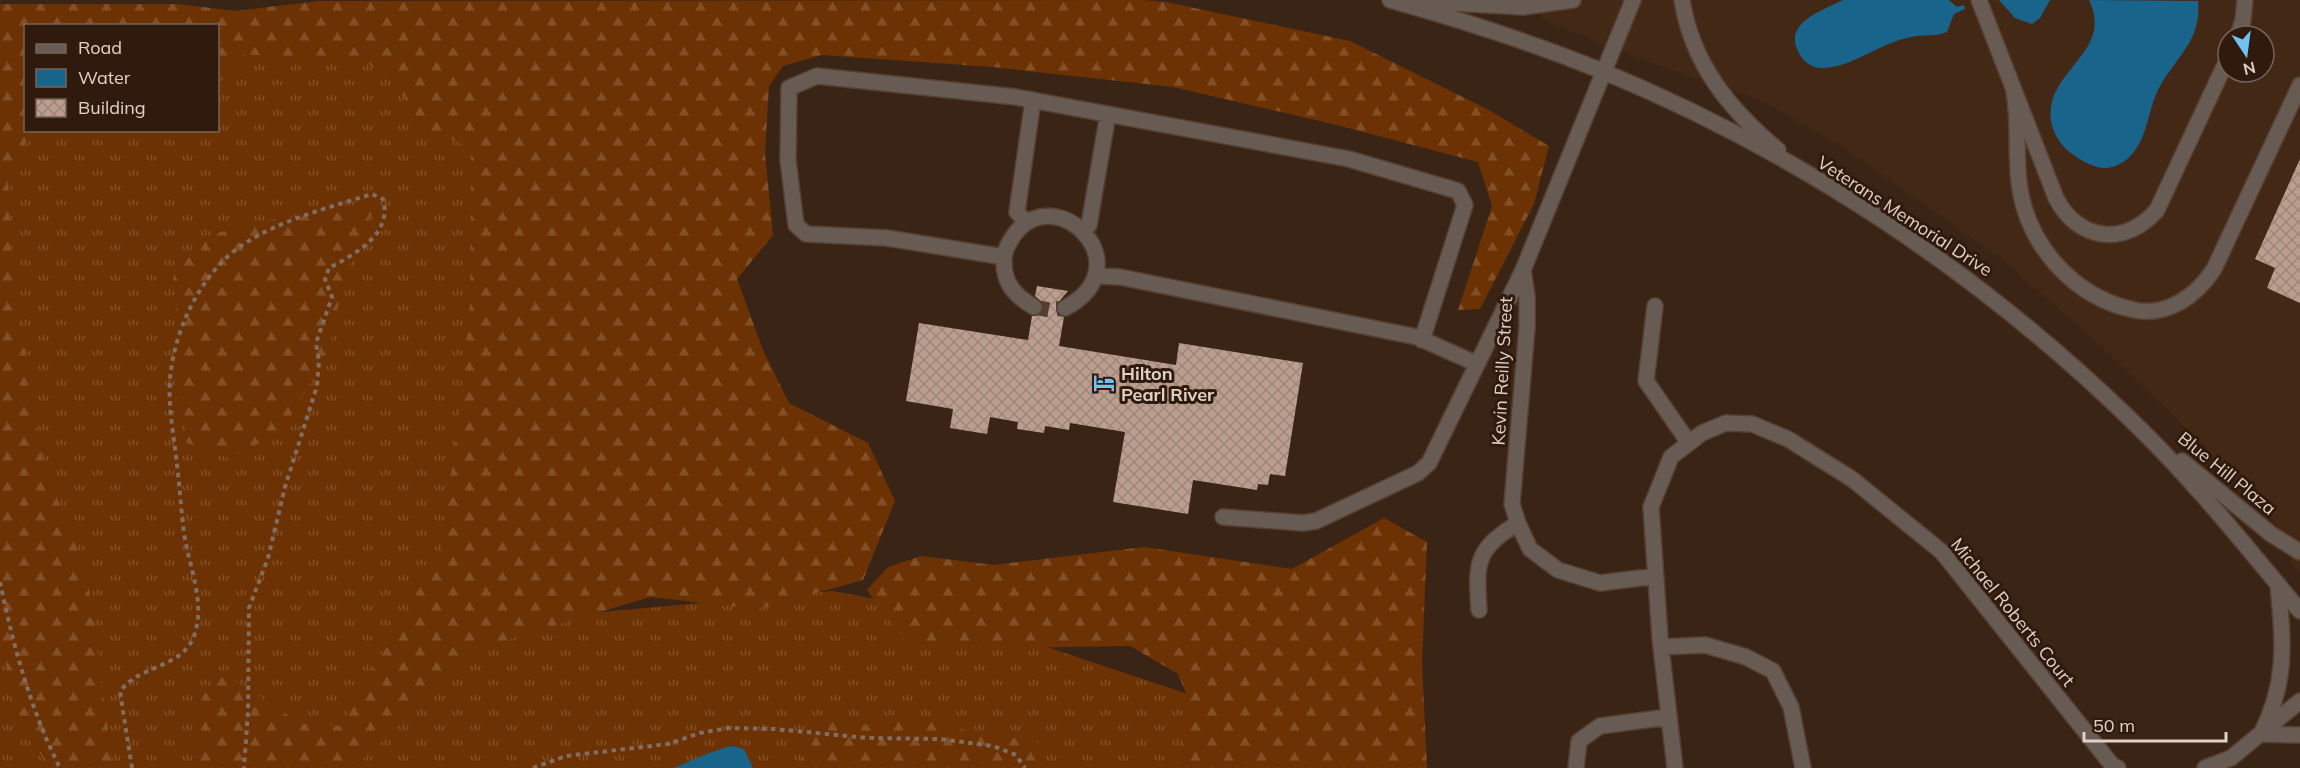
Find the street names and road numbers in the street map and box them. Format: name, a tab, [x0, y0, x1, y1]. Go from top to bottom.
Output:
street label: Veterans Memorial Drive	[1813, 151, 1997, 281]
street label: Kevin Reilly Street	[1487, 296, 1517, 446]
street label: Blue Hill Plaza	[2173, 426, 2281, 520]
street label: Michael Roberts Court	[1946, 533, 2080, 691]

